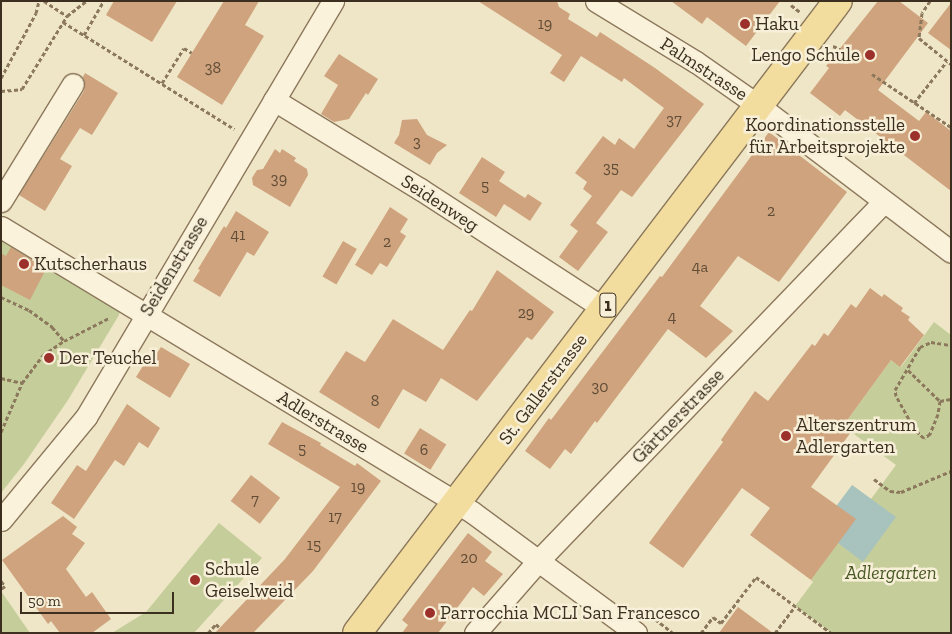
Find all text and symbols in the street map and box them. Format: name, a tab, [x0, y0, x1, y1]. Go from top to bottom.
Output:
place label: Haku	[755, 13, 799, 35]
house number: 19	[538, 14, 552, 34]
marker: Haku	[739, 18, 751, 30]
street label: Palmstrasse	[656, 32, 752, 106]
place label: Lengo Schule	[751, 44, 860, 66]
marker: Lengo Schule	[864, 49, 876, 61]
house number: 38	[205, 58, 221, 78]
house number: 37	[666, 110, 682, 130]
place label: Koordinationsstelle für Arbeitsprojekte	[745, 114, 905, 158]
marker: Koordinationsstelle für Arbeitsprojekte	[909, 130, 921, 142]
house number: 3	[413, 132, 421, 152]
house number: 35	[603, 158, 619, 178]
house number: 39	[271, 169, 287, 189]
street label: Seidenweg	[397, 169, 483, 237]
house number: 5	[481, 176, 489, 196]
house number: 2	[767, 201, 775, 221]
street label: Seidenstrasse	[135, 212, 213, 320]
house number: 41	[231, 225, 245, 245]
house number: 2	[383, 232, 391, 252]
place label: Kutscherhaus	[34, 253, 147, 275]
house number: 4a	[692, 257, 708, 277]
marker: Kutscherhaus	[18, 258, 30, 270]
road number: 1	[599, 290, 617, 320]
house number: 29	[518, 303, 534, 323]
house number: 4	[668, 307, 676, 327]
street label: St. Gallerstrasse	[494, 329, 592, 449]
place label: Der Teuchel	[59, 347, 157, 369]
marker: Der Teuchel	[43, 352, 55, 364]
street label: Gärtnerstrasse	[627, 364, 729, 468]
house number: 30	[591, 377, 609, 397]
street label: Adlerstrasse	[273, 386, 373, 458]
house number: 8	[371, 391, 379, 411]
place label: Alterszentrum Adlergarten	[796, 414, 916, 458]
marker: Alterszentrum Adlergarten	[780, 430, 792, 442]
house number: 5	[298, 439, 306, 459]
house number: 6	[420, 440, 428, 460]
house number: 19	[351, 477, 365, 497]
house number: 7	[251, 490, 259, 510]
house number: 17	[328, 507, 342, 527]
house number: 15	[307, 535, 321, 555]
house number: 20	[460, 548, 478, 568]
place label: Schule Geiselweid	[205, 558, 294, 602]
park label: Adlergarten	[845, 562, 937, 584]
marker: Schule Geiselweid	[189, 574, 201, 586]
scale bar	[22, 582, 176, 614]
text: 50 m	[28, 592, 61, 610]
place label: Parrocchia MCLI San Francesco	[440, 602, 700, 624]
marker: Parrocchia MCLI San Francesco	[424, 607, 436, 619]

